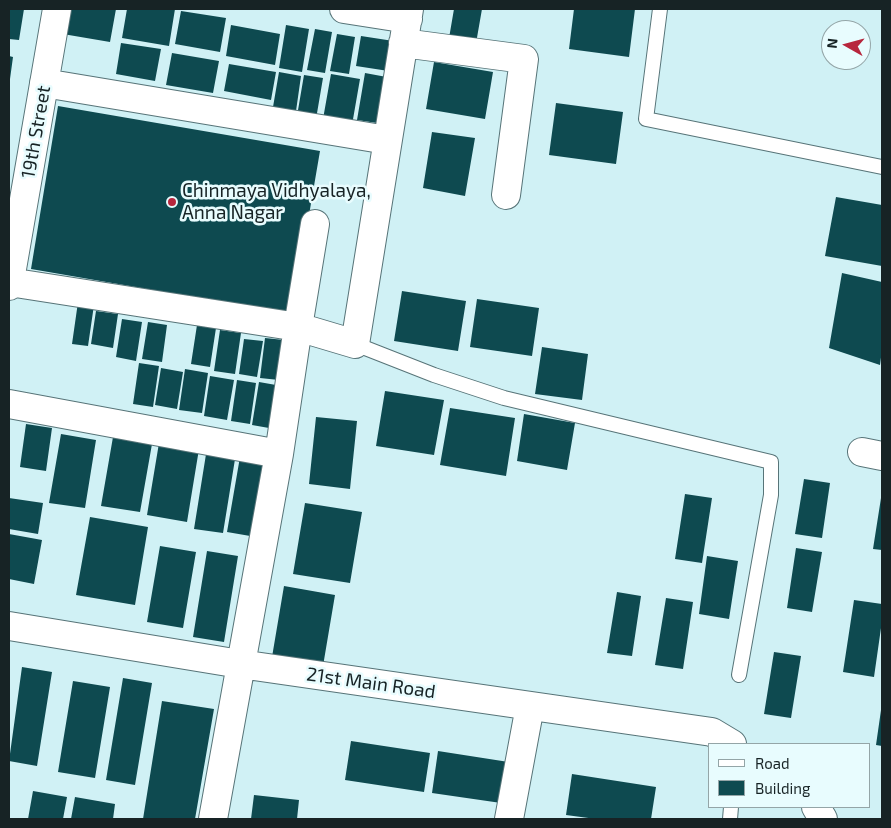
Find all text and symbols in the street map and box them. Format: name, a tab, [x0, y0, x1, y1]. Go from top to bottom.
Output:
north arrow	[821, 20, 871, 70]
text: N	[823, 37, 841, 49]
street label: 19th Street	[17, 84, 55, 180]
place label: Chinmaya Vidhyalaya, Anna Nagar	[182, 180, 371, 224]
marker: Chinmaya Vidhyalaya, Anna Nagar	[166, 196, 178, 208]
street label: 21st Main Road	[305, 663, 437, 703]
legend	[708, 743, 871, 808]
text: Road	[755, 754, 790, 772]
text: Building	[755, 779, 810, 797]

